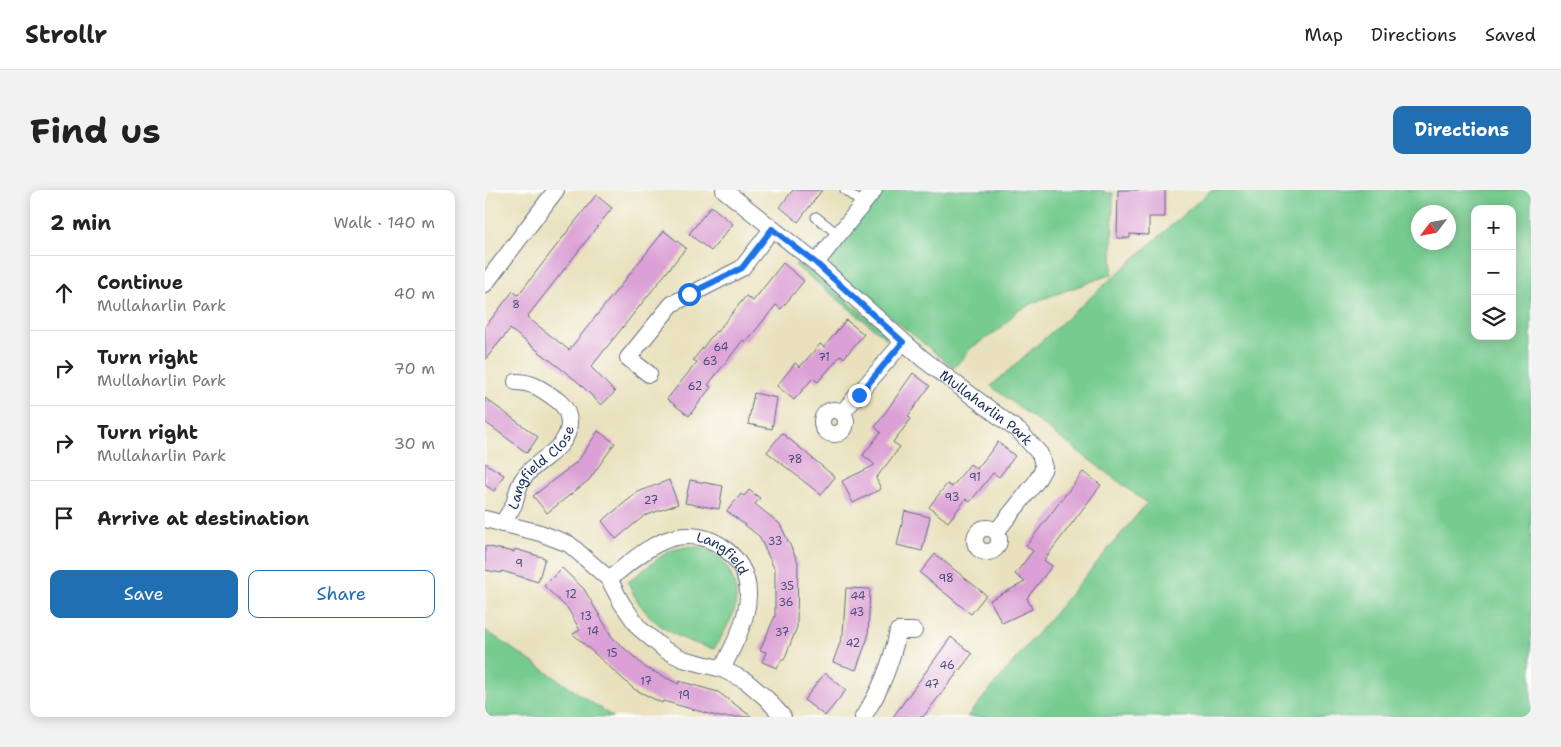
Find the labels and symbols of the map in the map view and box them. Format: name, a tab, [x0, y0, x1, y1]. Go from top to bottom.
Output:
north arrow	[1411, 205, 1456, 250]
route start	[678, 283, 701, 306]
house number: 8	[512, 297, 520, 312]
house number: 64	[713, 340, 729, 355]
house number: 71	[818, 350, 830, 365]
house number: 63	[703, 354, 717, 369]
street label: Mullaharlin Park	[936, 366, 1037, 449]
house number: 62	[688, 379, 702, 394]
route end	[848, 384, 871, 407]
street label: Langfield Close	[504, 424, 578, 512]
house number: 78	[788, 452, 802, 467]
house number: 91	[969, 470, 981, 485]
house number: 93	[945, 490, 959, 505]
house number: 27	[644, 493, 659, 508]
street label: Langfield	[695, 528, 753, 578]
house number: 33	[768, 534, 782, 549]
house number: 9	[515, 556, 523, 571]
house number: 98	[938, 571, 954, 586]
house number: 35	[780, 579, 794, 594]
house number: 12	[565, 587, 577, 602]
house number: 44	[850, 589, 866, 604]
house number: 36	[778, 595, 794, 610]
house number: 43	[850, 605, 864, 620]
house number: 13	[580, 609, 592, 624]
house number: 14	[587, 624, 599, 639]
house number: 37	[775, 625, 790, 640]
house number: 42	[846, 636, 860, 651]
house number: 15	[606, 646, 618, 661]
house number: 46	[939, 658, 955, 673]
house number: 17	[640, 674, 652, 689]
house number: 47	[925, 677, 940, 692]
house number: 19	[678, 688, 690, 703]

